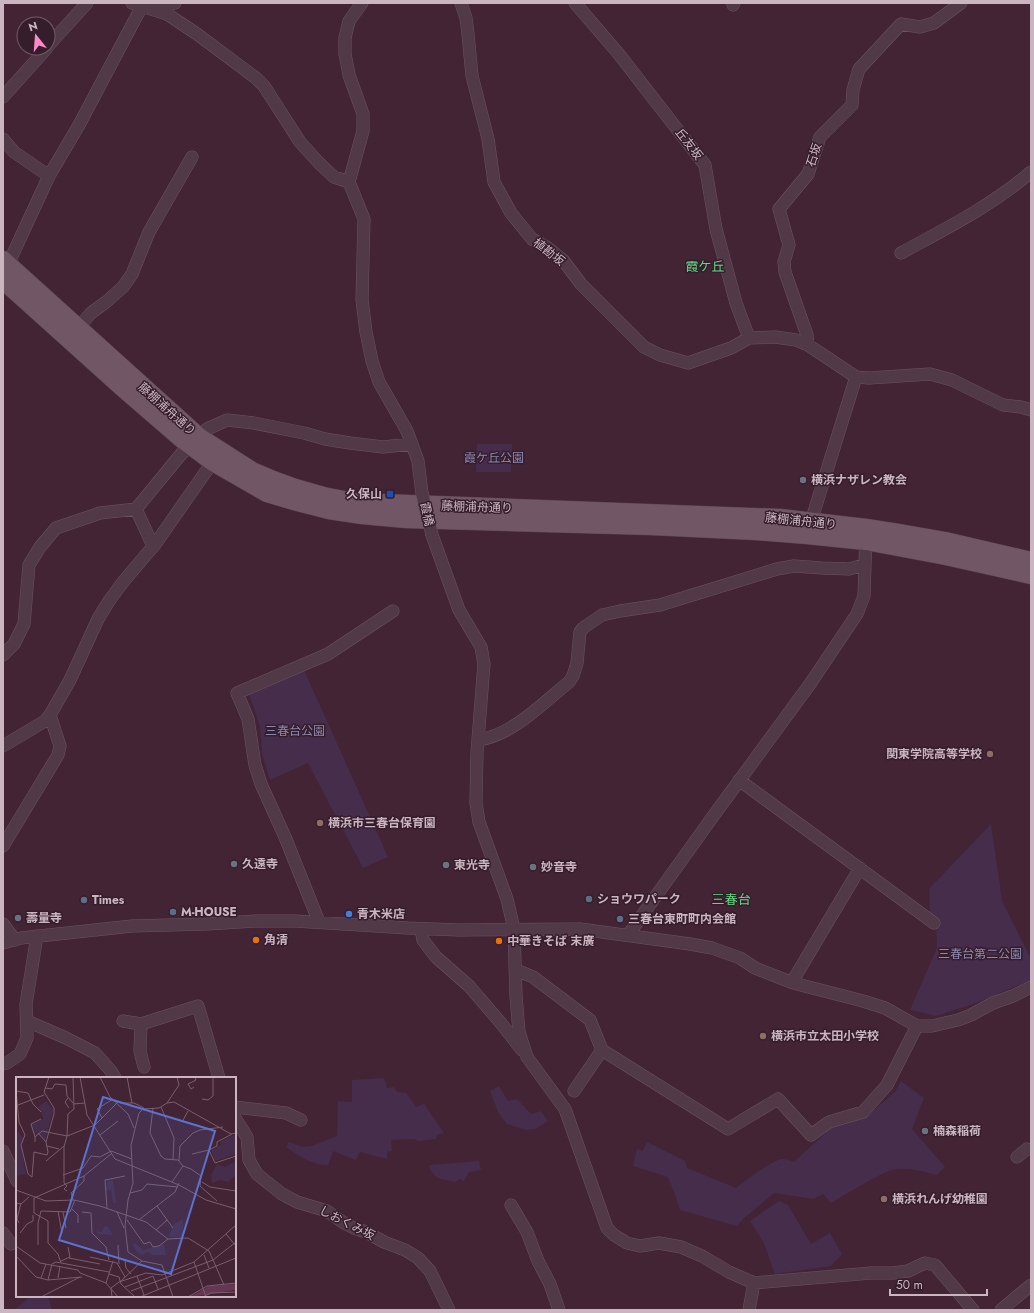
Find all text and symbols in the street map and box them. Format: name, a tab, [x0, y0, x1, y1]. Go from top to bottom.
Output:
north arrow	[16, 16, 56, 56]
text: N	[27, 18, 40, 35]
street label: 丘友坂	[671, 124, 707, 164]
street label: 石坂	[802, 141, 826, 169]
street label: 植勘坂	[529, 234, 569, 270]
district label: 霞ケ丘	[685, 257, 725, 276]
street label: 藤棚浦舟通り	[134, 378, 200, 440]
park label: 霞ケ丘公園	[464, 449, 524, 467]
place label: 横浜ナザレン教会	[811, 471, 907, 489]
marker: 横浜ナザレン教会	[798, 475, 808, 485]
place label: 久保山	[346, 485, 382, 503]
marker: 久保山	[385, 489, 395, 499]
street label: 藤棚浦舟通り	[441, 497, 513, 517]
street label: 霞橋	[416, 500, 438, 528]
street label: 藤棚浦舟通り	[764, 508, 838, 534]
park label: 三春台公園	[265, 722, 325, 740]
place label: 関東学院高等学校	[886, 745, 982, 763]
marker: 関東学院高等学校	[985, 749, 995, 759]
place label: 横浜市三春台保育園	[328, 814, 436, 832]
marker: 横浜市三春台保育園	[315, 818, 325, 828]
place label: 久遠寺	[242, 855, 278, 873]
place label: 東光寺	[454, 856, 490, 874]
place label: 妙音寺	[541, 858, 577, 876]
marker: 久遠寺	[229, 859, 239, 869]
marker: 東光寺	[441, 860, 451, 870]
marker: 妙音寺	[528, 862, 538, 872]
place label: ショウワパーク	[597, 890, 681, 908]
district label: 三春台	[711, 890, 751, 909]
place label: Times	[92, 891, 125, 909]
marker: ショウワパーク	[584, 894, 594, 904]
marker: Times	[79, 895, 89, 905]
place label: M-HOUSE	[181, 903, 237, 921]
place label: 青木米店	[357, 905, 405, 923]
marker: M-HOUSE	[168, 907, 178, 917]
place label: 壽量寺	[26, 909, 62, 927]
marker: 青木米店	[344, 909, 354, 919]
place label: 三春台東町町内会館	[628, 910, 736, 928]
marker: 壽量寺	[13, 913, 23, 923]
marker: 三春台東町町内会館	[615, 914, 625, 924]
place label: 角清	[264, 931, 288, 949]
place label: 中華きそば 末廣	[507, 932, 595, 950]
marker: 角清	[251, 935, 261, 945]
marker: 中華きそば 末廣	[494, 936, 504, 946]
park label: 三春台第二公園	[938, 945, 1022, 963]
place label: 横浜市立太田小学校	[771, 1027, 879, 1045]
marker: 横浜市立太田小学校	[758, 1031, 768, 1041]
inset map	[16, 1077, 236, 1297]
place label: 楠森稲荷	[933, 1122, 981, 1140]
marker: 楠森稲荷	[920, 1126, 930, 1136]
place label: 横浜れんげ幼稚園	[892, 1190, 988, 1208]
marker: 横浜れんげ幼稚園	[879, 1194, 889, 1204]
street label: しおくみ坂	[316, 1201, 378, 1245]
scale bar	[890, 1271, 987, 1297]
text: 50 m	[896, 1276, 923, 1294]

